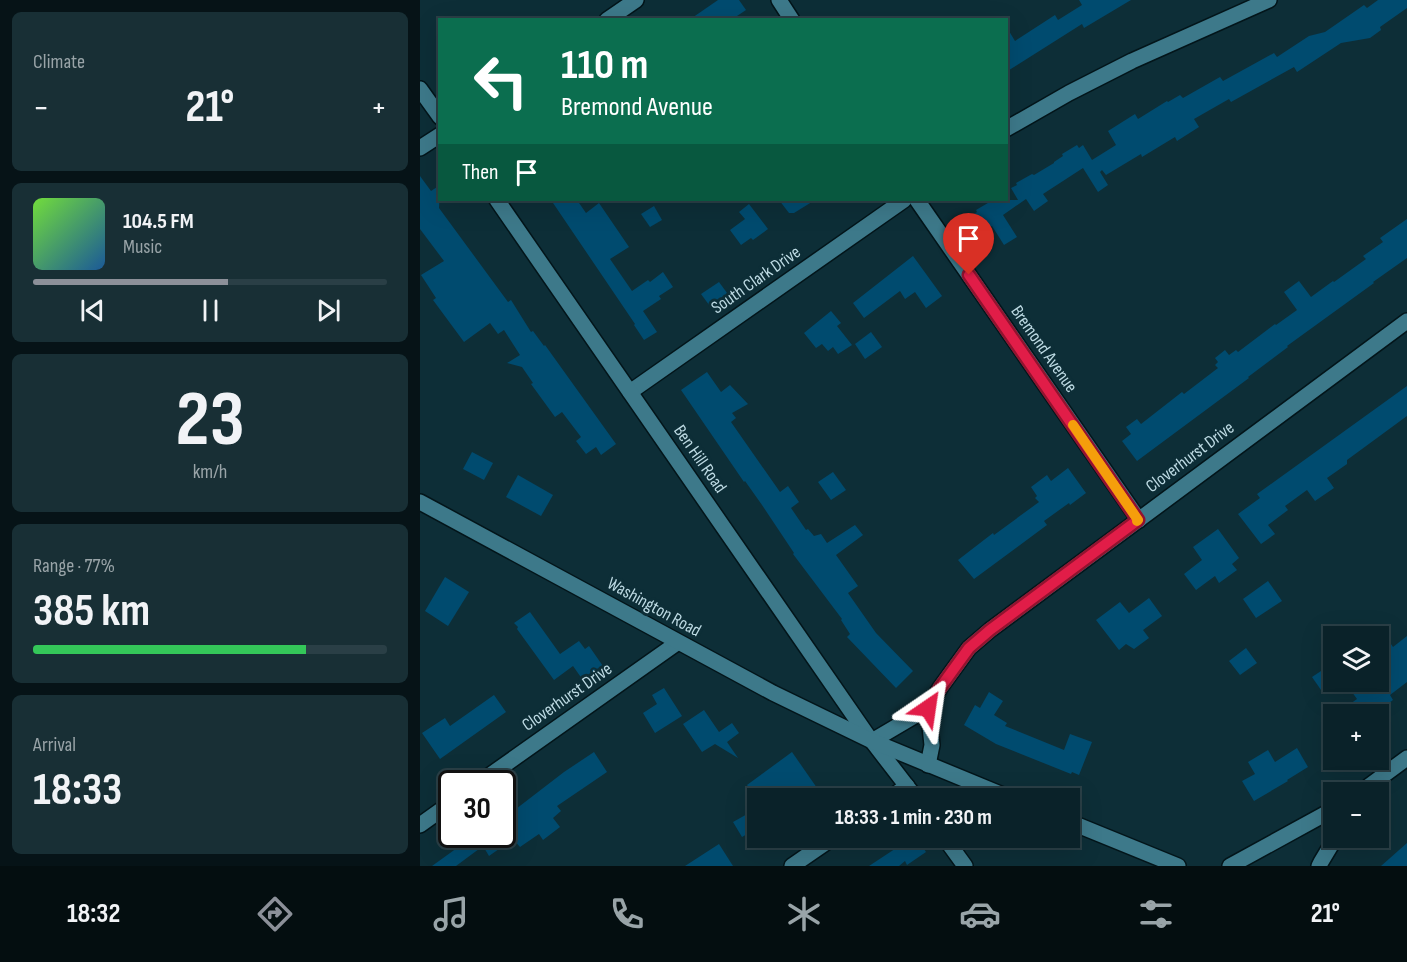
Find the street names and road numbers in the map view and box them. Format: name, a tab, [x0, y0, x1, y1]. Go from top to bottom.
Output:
street label: South Clark Drive	[707, 242, 805, 318]
street label: Bremond Avenue	[1006, 302, 1082, 396]
street label: Cloverhurst Drive	[1142, 417, 1238, 497]
street label: Ben Hill Road	[669, 421, 731, 497]
street label: Washington Road	[603, 573, 705, 641]
street label: Cloverhurst Drive	[518, 658, 616, 736]

